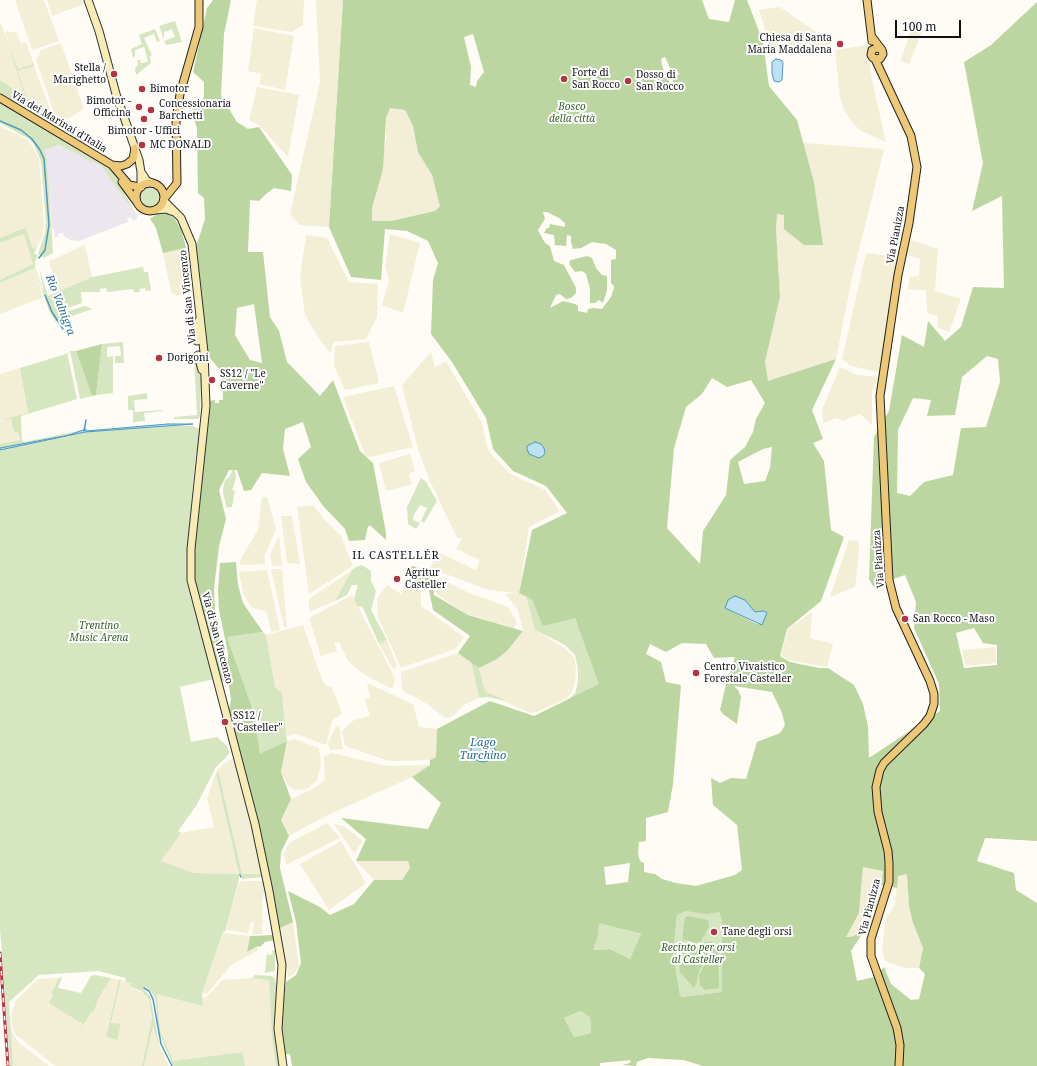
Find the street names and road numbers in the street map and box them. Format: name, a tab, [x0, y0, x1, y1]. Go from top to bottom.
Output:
street label: Via dei Marinai d'Italia	[9, 89, 109, 155]
street label: Via Pianizza	[885, 205, 907, 265]
street label: Via di San Vincenzo	[177, 250, 199, 344]
street label: Via Pianizza	[871, 529, 887, 589]
street label: Via di San Vincenzo	[199, 591, 235, 685]
street label: Via Pianizza	[857, 877, 883, 937]

